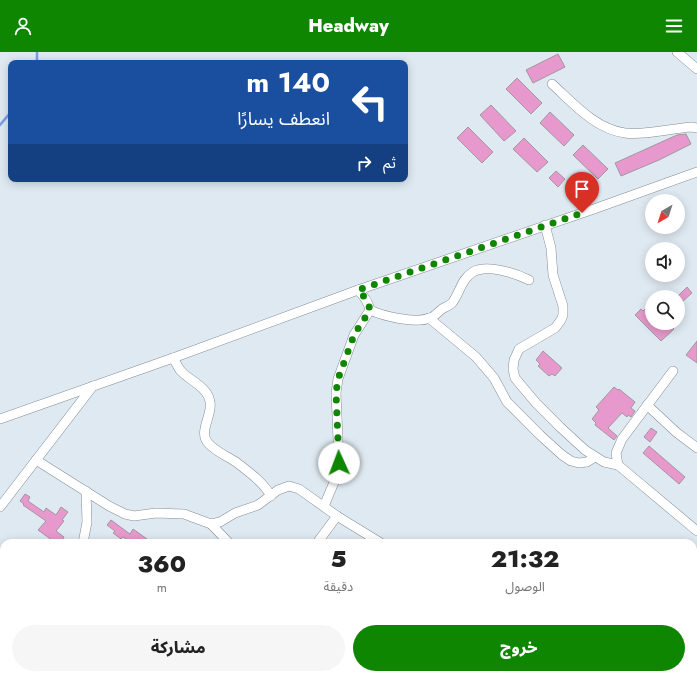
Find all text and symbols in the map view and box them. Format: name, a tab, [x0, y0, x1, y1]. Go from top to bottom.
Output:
text: Headway	[308, 13, 389, 39]
icon: person	[12, 15, 34, 37]
icon: menu	[663, 15, 685, 37]
text: 140 m	[246, 62, 330, 103]
icon: left	[344, 76, 396, 128]
text: انعطف يسارًا	[237, 106, 330, 132]
icon: right	[353, 152, 375, 174]
text: ثم	[383, 152, 396, 174]
pin	[565, 172, 599, 213]
icon: arrive	[571, 178, 593, 200]
north arrow	[645, 194, 685, 234]
map controls	[645, 194, 685, 330]
button: sound	[645, 242, 685, 282]
button: search	[645, 290, 685, 330]
position arrow	[318, 442, 360, 484]
text: 5	[330, 541, 346, 576]
text: 21:32	[491, 541, 559, 576]
text: 360	[138, 546, 186, 581]
text: دقيقة	[324, 577, 353, 596]
text: الوصول	[505, 577, 545, 596]
text: m	[157, 578, 167, 597]
button: مشاركة	[12, 625, 345, 671]
button: خروج	[353, 625, 685, 671]

